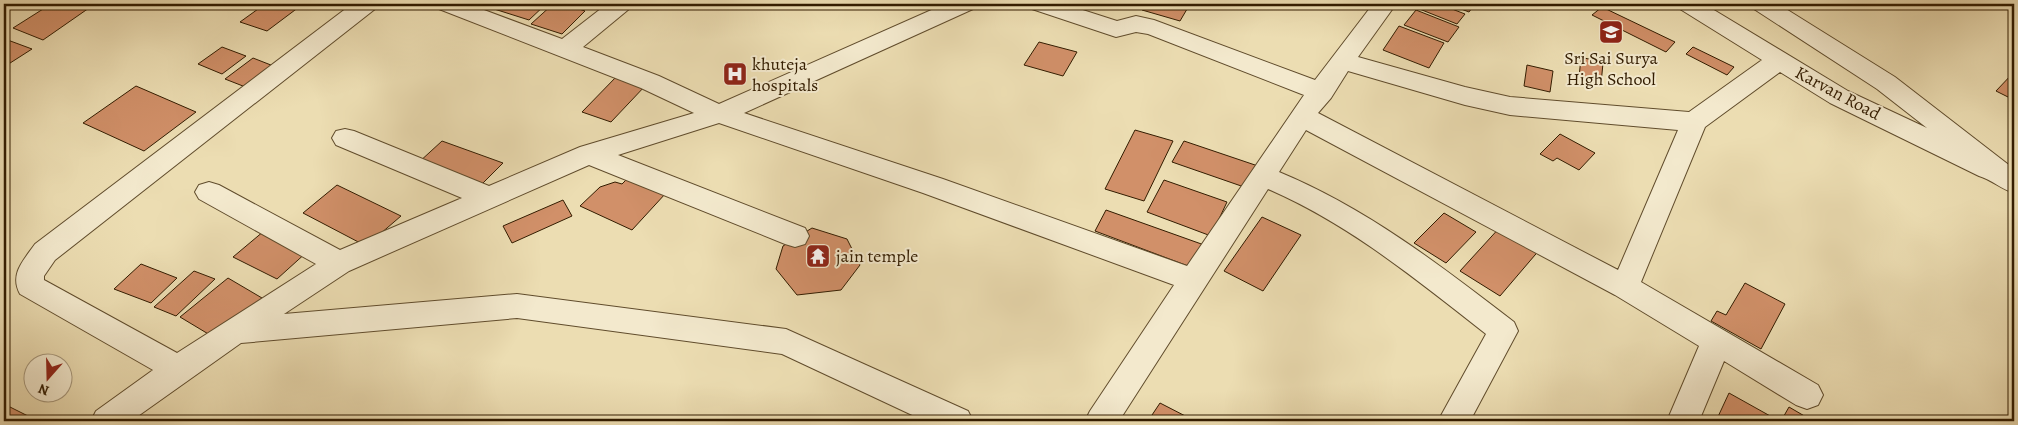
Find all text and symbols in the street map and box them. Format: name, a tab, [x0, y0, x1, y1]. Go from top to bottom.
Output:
school or university icon: Sri Sai Surya High School	[1598, 19, 1624, 45]
place label: Sri Sai Surya High School	[1564, 46, 1658, 91]
place label: khuteja hospitals	[752, 52, 818, 97]
street label: Karvan Road	[1791, 60, 1885, 126]
hospital icon: khuteja hospitals	[722, 61, 748, 87]
temple icon: jain temple	[805, 243, 831, 269]
place label: jain temple	[836, 244, 918, 268]
north arrow	[22, 352, 72, 402]
text: N	[36, 379, 52, 400]

